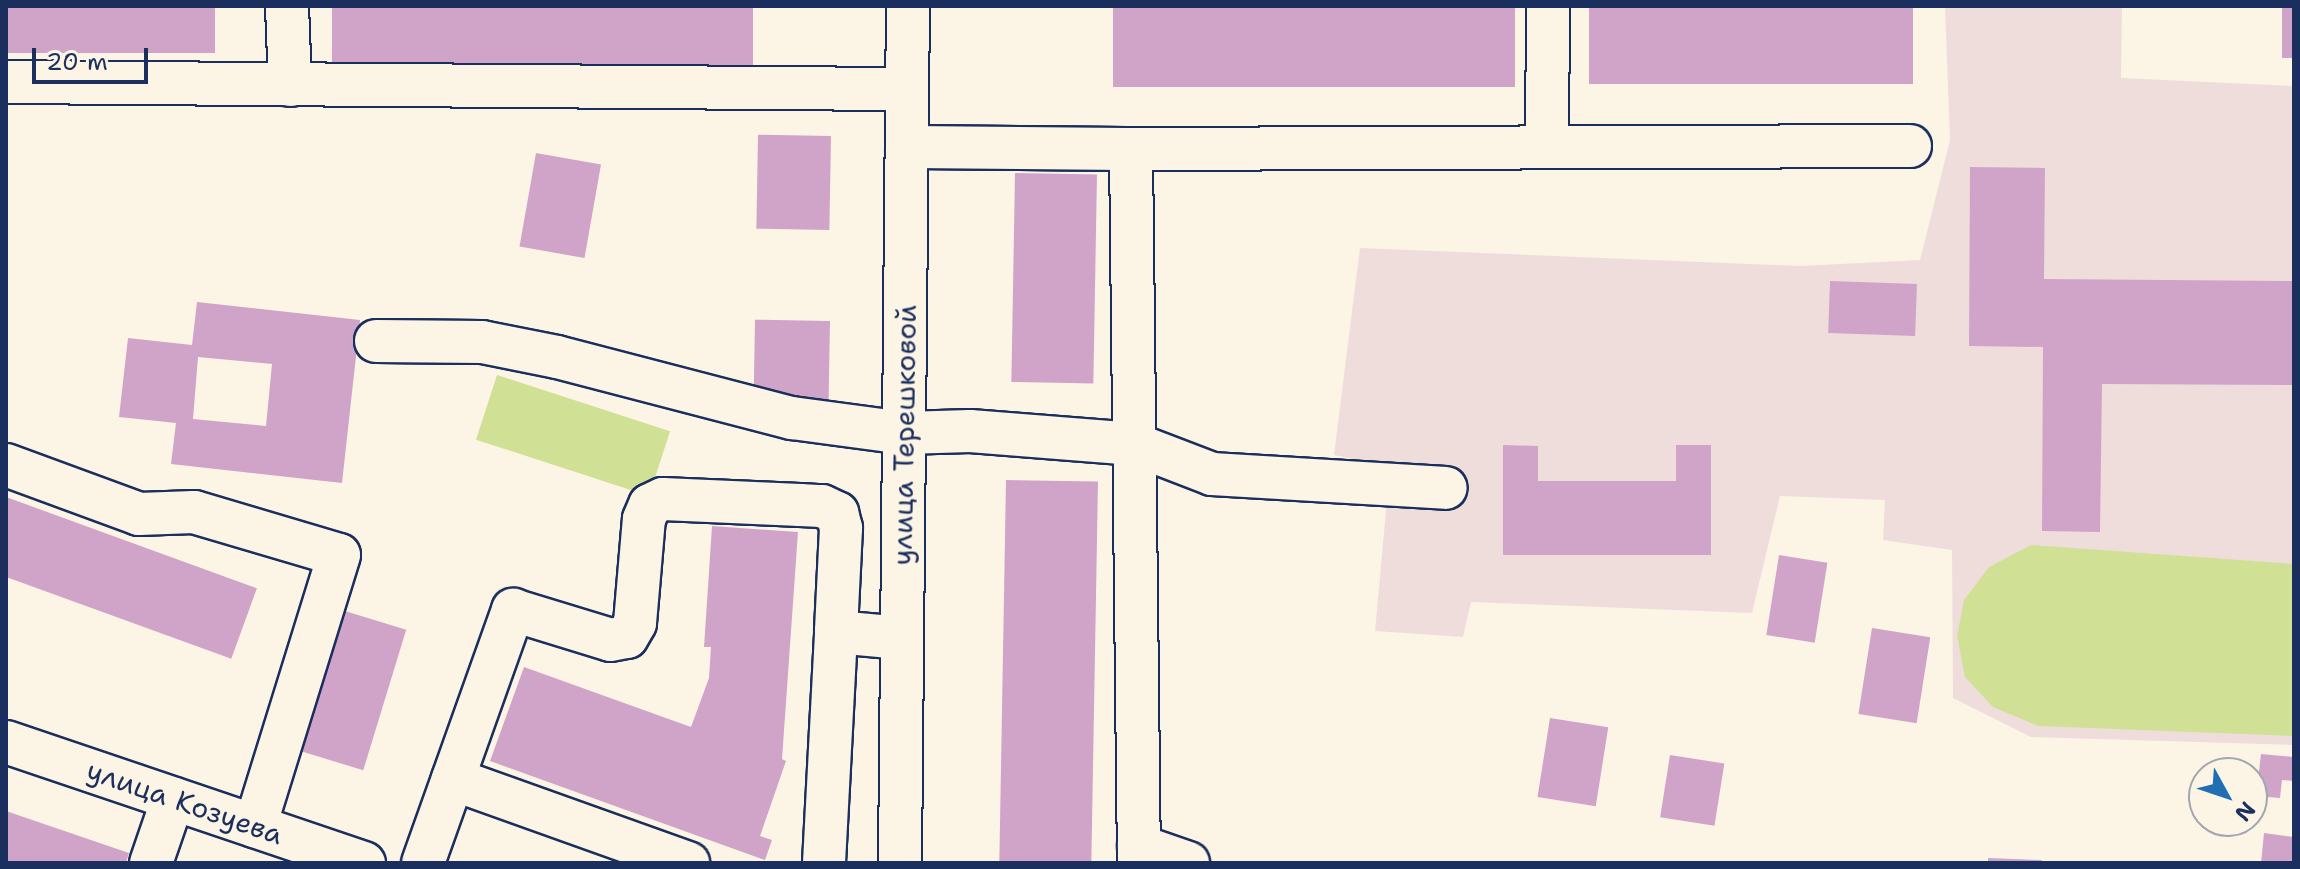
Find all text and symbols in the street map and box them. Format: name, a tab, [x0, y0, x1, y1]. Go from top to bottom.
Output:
scale bar	[36, 32, 152, 82]
text: 20 m	[46, 46, 108, 78]
street label: улица Терешковой	[885, 304, 923, 566]
street label: улица Козуева	[83, 753, 287, 851]
north arrow	[2188, 757, 2268, 837]
text: N	[2229, 795, 2262, 827]

